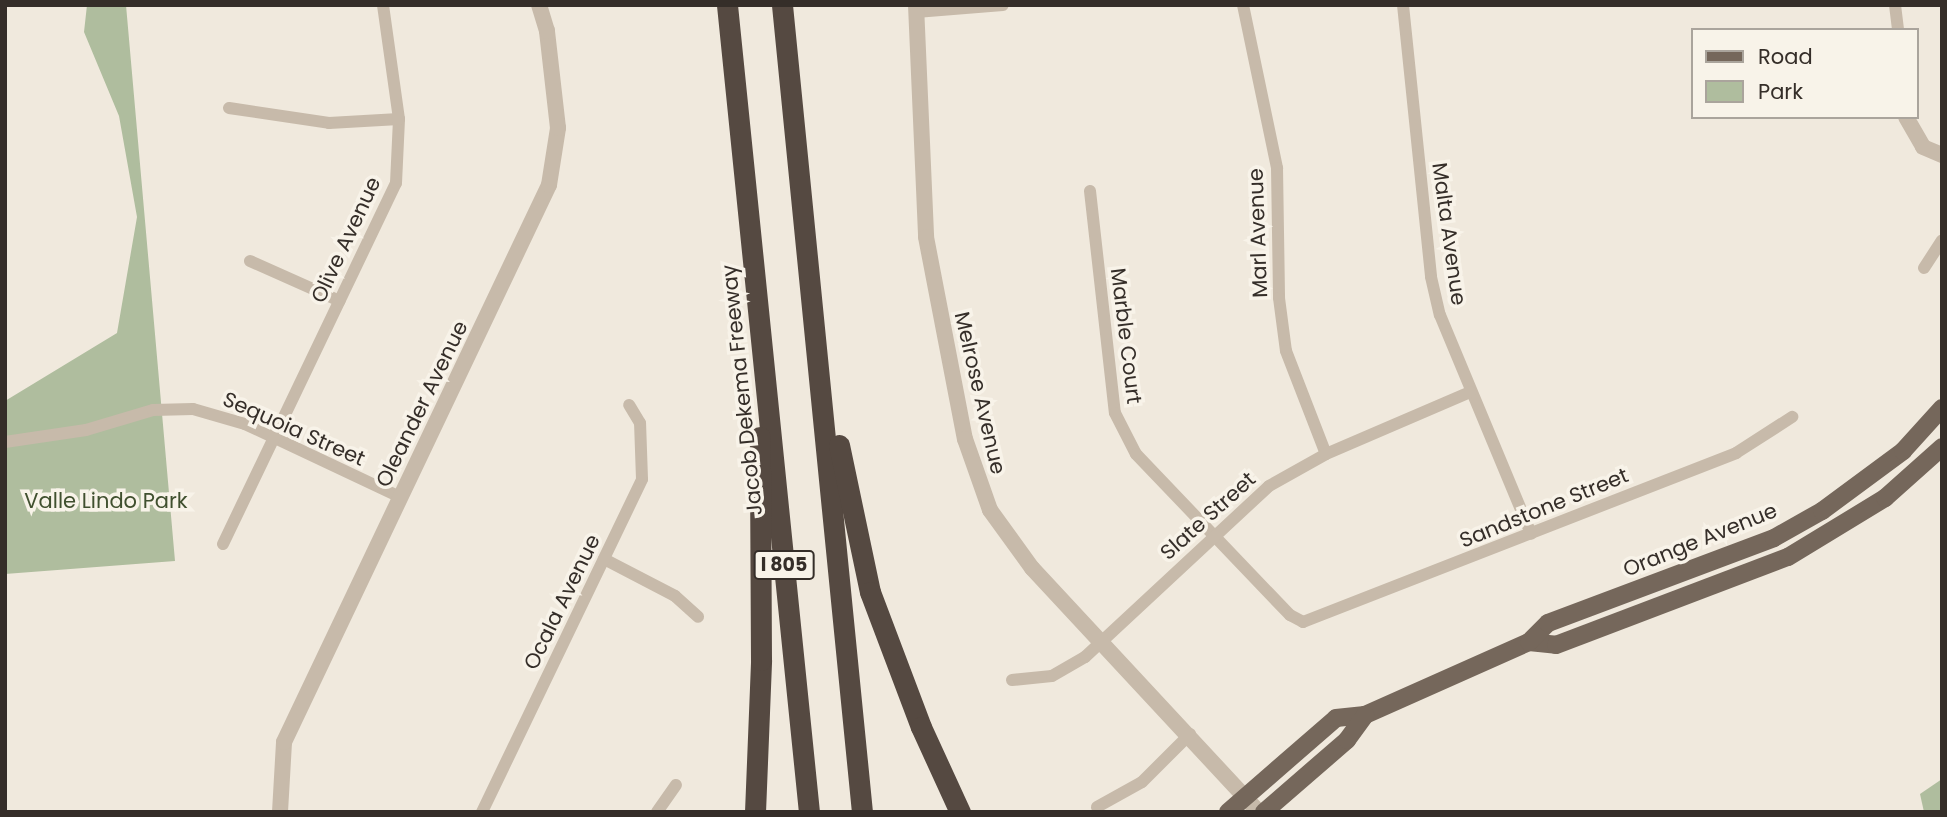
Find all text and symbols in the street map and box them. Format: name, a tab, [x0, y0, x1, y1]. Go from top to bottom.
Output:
legend	[1692, 28, 1919, 119]
text: Road	[1758, 42, 1813, 71]
text: Park	[1758, 77, 1803, 106]
street label: Malta Avenue	[1427, 161, 1471, 307]
street label: Marl Avenue	[1243, 168, 1273, 298]
street label: Olive Avenue	[306, 173, 386, 307]
street label: Jacob Dekema Freeway	[716, 263, 768, 517]
street label: Marble Court	[1105, 267, 1147, 405]
street label: Melrose Avenue	[949, 309, 1011, 477]
street label: Oleander Avenue	[371, 317, 473, 491]
street label: Sequoia Street	[219, 386, 369, 472]
street label: Sandstone Street	[1456, 463, 1632, 553]
street label: Slate Street	[1155, 467, 1261, 565]
park label: Valle Lindo Park	[24, 488, 188, 514]
street label: Orange Avenue	[1619, 498, 1781, 582]
street label: Ocala Avenue	[518, 530, 606, 674]
road number: I 805	[752, 550, 816, 580]

